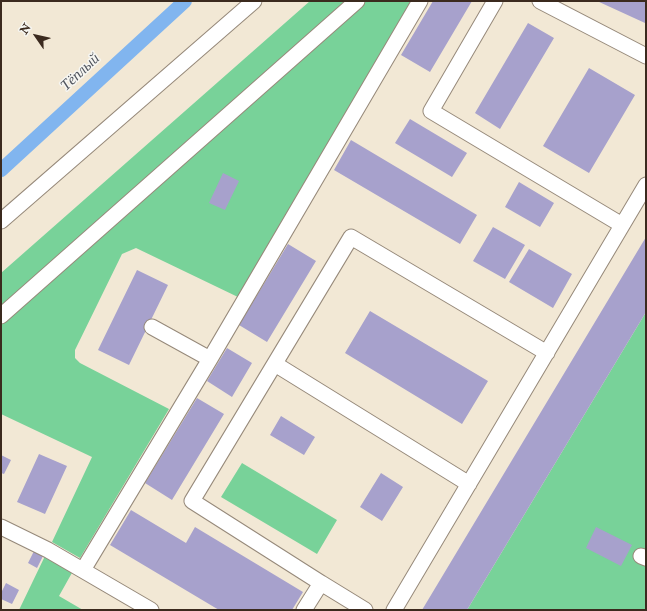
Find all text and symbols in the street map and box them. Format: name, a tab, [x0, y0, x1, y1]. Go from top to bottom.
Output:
north arrow	[16, 16, 56, 56]
text: N	[17, 21, 34, 37]
water label: Тёплый	[58, 50, 104, 96]

